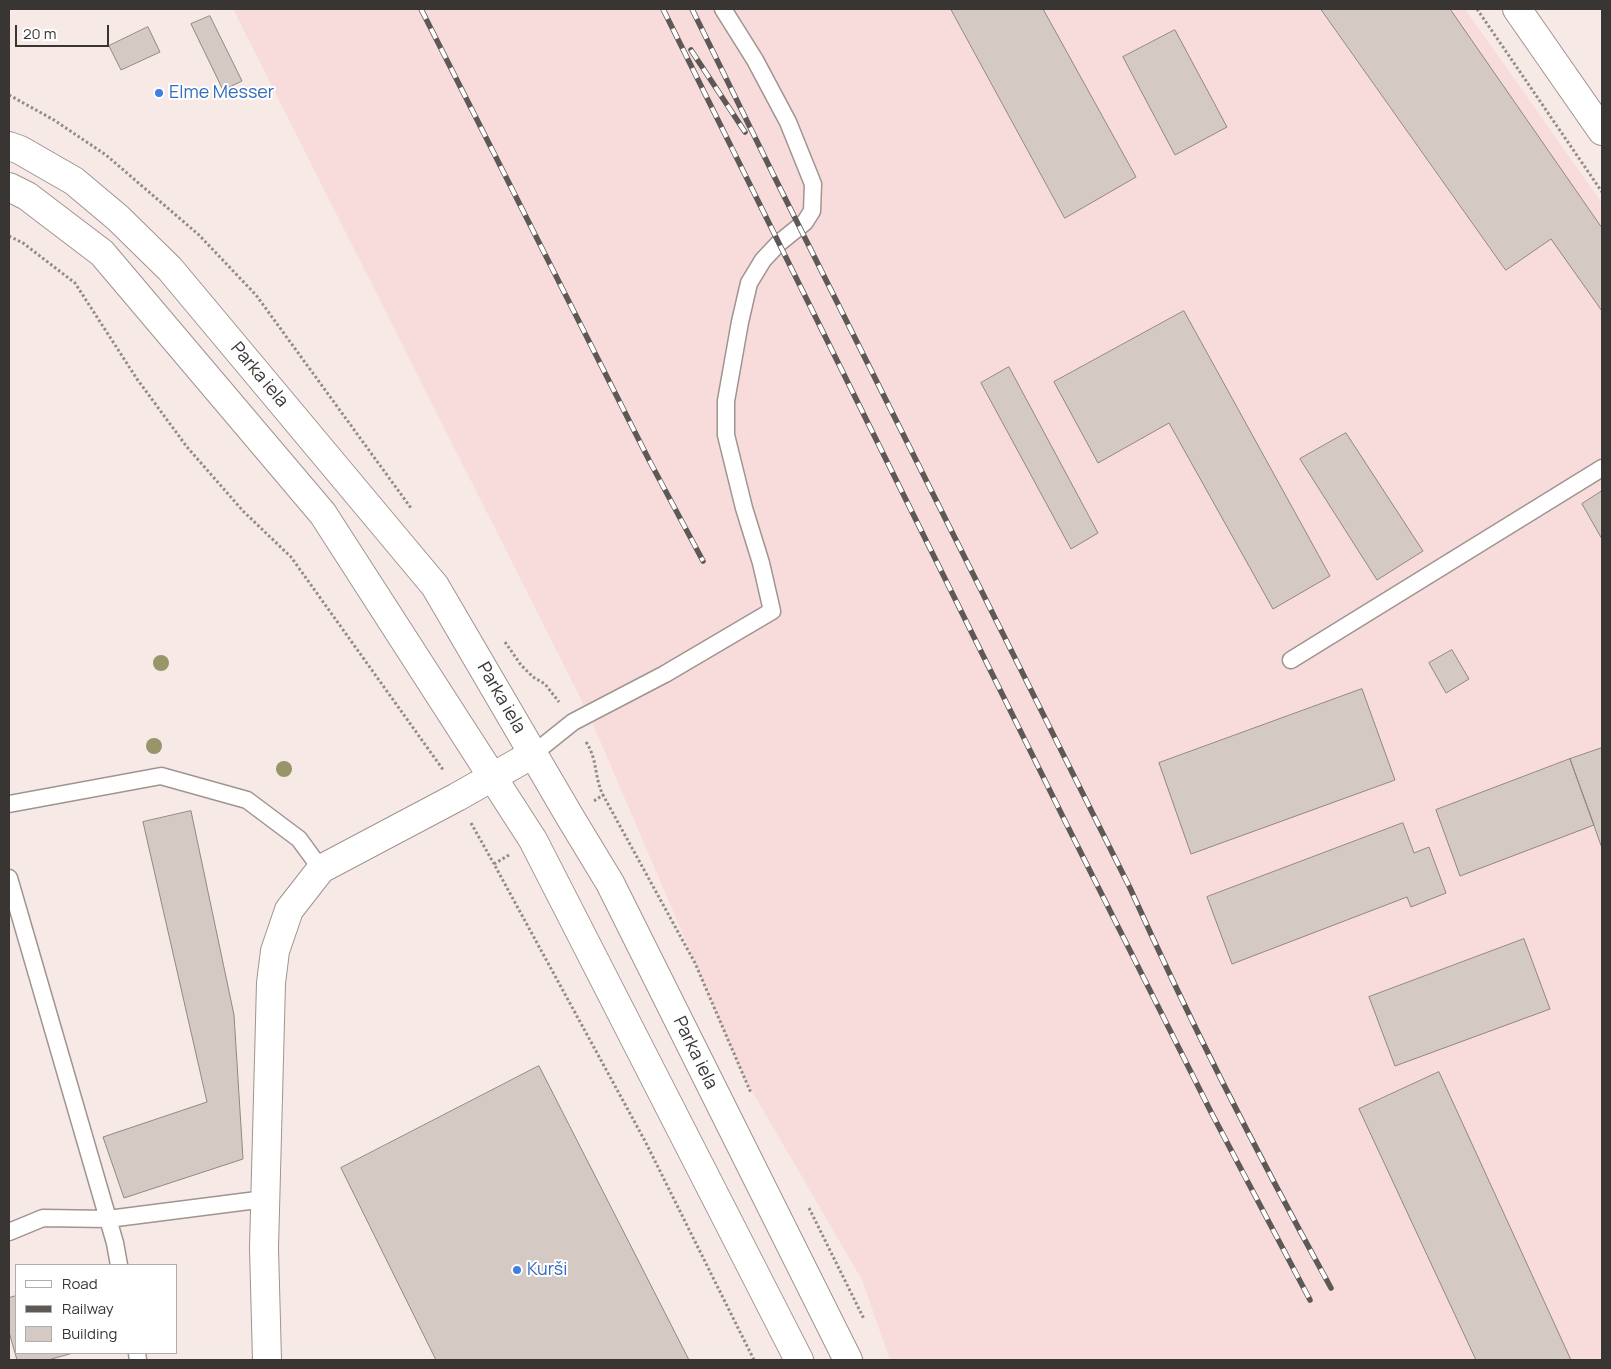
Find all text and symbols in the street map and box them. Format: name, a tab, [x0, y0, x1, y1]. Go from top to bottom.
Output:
scale bar	[18, 15, 111, 47]
text: 20 m	[23, 23, 56, 44]
place label: Elme Messer	[169, 82, 274, 104]
marker: Elme Messer	[153, 87, 165, 99]
street label: Parka iela	[226, 338, 292, 412]
street label: Parka iela	[472, 659, 530, 737]
street label: Parka iela	[668, 1013, 722, 1093]
place label: Kurši	[527, 1259, 568, 1281]
legend	[15, 1264, 178, 1354]
marker: Kurši	[511, 1264, 523, 1276]
text: Road	[62, 1273, 98, 1294]
text: Railway	[62, 1298, 114, 1319]
text: Building	[62, 1323, 117, 1344]

